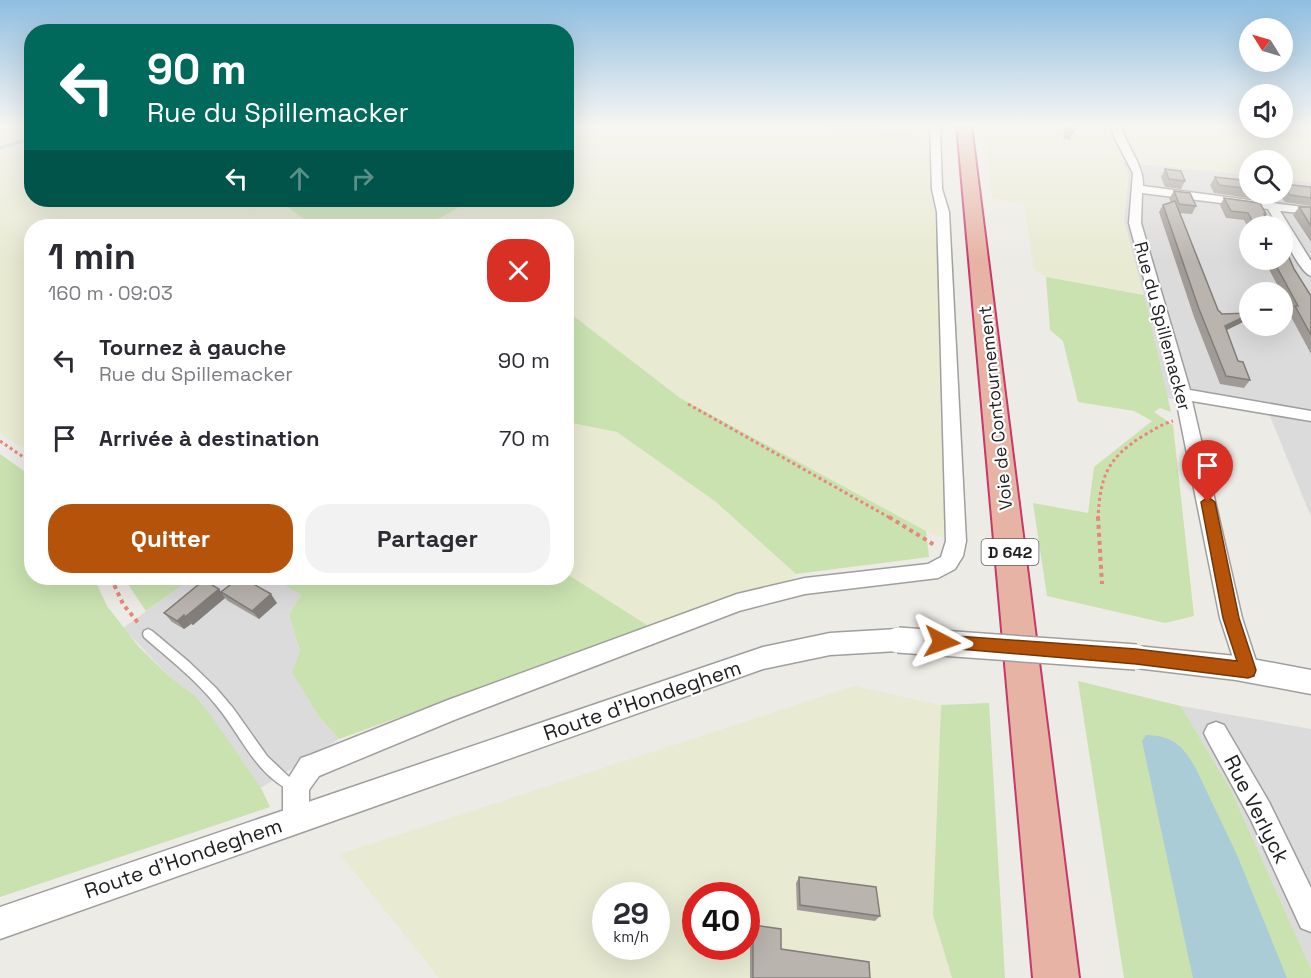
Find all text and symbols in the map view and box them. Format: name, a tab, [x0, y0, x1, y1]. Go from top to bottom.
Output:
north arrow	[1239, 18, 1293, 72]
map controls	[1239, 18, 1293, 336]
text: 90 m	[147, 43, 247, 96]
icon: left	[48, 48, 126, 126]
button: sound	[1239, 84, 1293, 138]
text: Rue du Spillemacker	[147, 95, 409, 130]
button: search	[1239, 150, 1293, 204]
icon: left	[220, 162, 253, 195]
icon: ahead	[283, 162, 316, 195]
icon: right	[346, 162, 379, 195]
button: +	[1239, 216, 1293, 270]
text: 1 min	[48, 234, 136, 280]
button: close	[487, 239, 550, 302]
street label: Rue du Spillemacker	[1129, 239, 1197, 413]
text: 160 m · 09:03	[48, 280, 173, 306]
button: −	[1239, 282, 1293, 336]
street label: Voie de Contournement	[973, 305, 1017, 511]
text: Tournez à gauche	[99, 333, 286, 361]
icon: left	[48, 344, 81, 377]
text: 90 m	[498, 346, 550, 374]
text: Rue du Spillemacker	[99, 361, 293, 387]
icon: arrive	[48, 422, 81, 455]
text: Arrivée à destination	[99, 424, 320, 452]
text: 70 m	[499, 424, 550, 452]
pin	[1182, 440, 1233, 502]
icon: arrive	[1191, 449, 1224, 482]
button: Quitter	[48, 504, 293, 573]
button: Partager	[305, 504, 550, 573]
road number: D 642	[982, 539, 1038, 565]
position arrow	[910, 610, 974, 674]
street label: Route d'Hondeghem	[540, 653, 744, 747]
street label: Rue Verlyck	[1218, 750, 1296, 868]
street label: Route d'Hondeghem	[81, 811, 285, 905]
speed limit sign: 40	[682, 882, 760, 960]
text: 29	[613, 894, 649, 933]
text: km/h	[613, 927, 649, 946]

